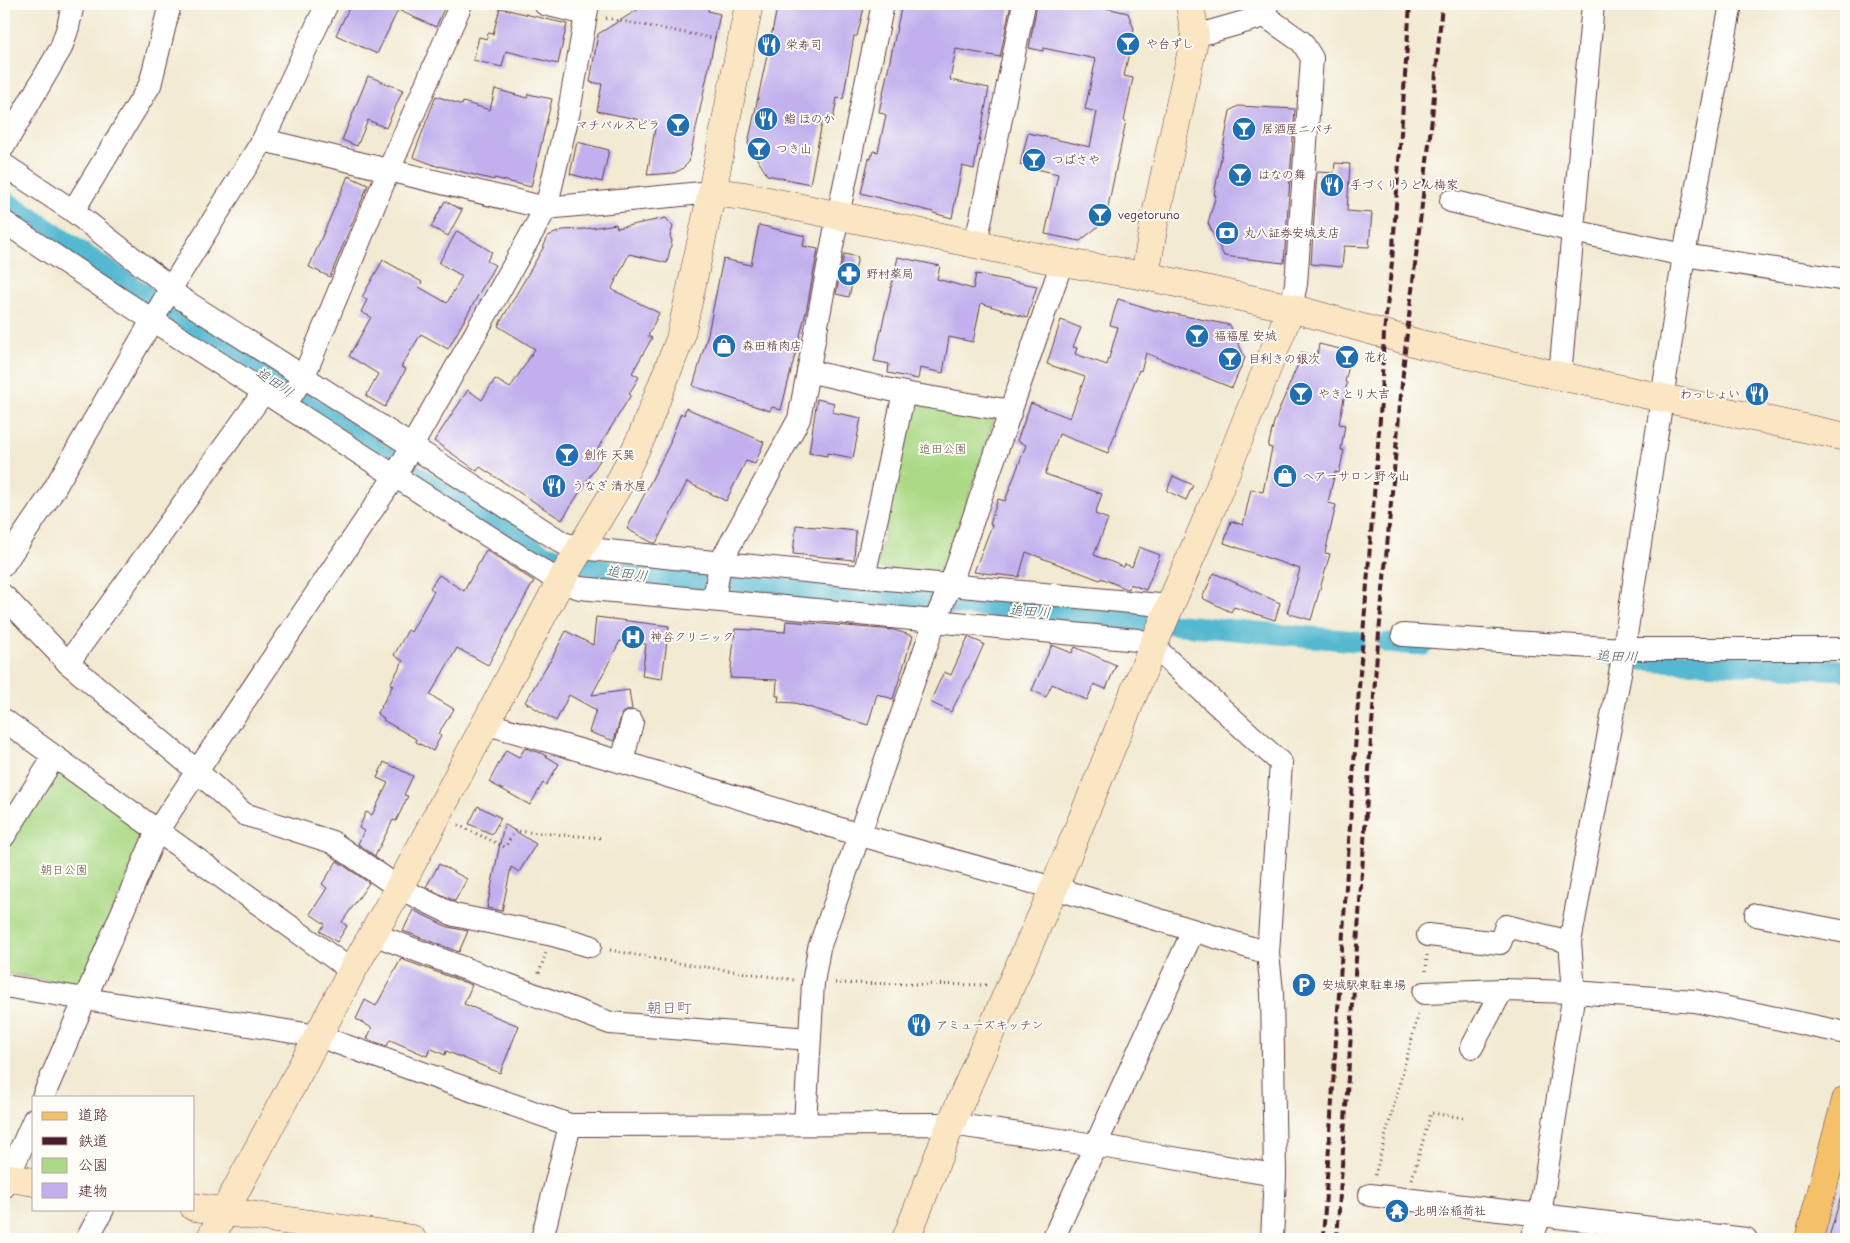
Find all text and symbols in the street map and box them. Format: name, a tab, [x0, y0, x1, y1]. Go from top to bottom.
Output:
bar icon: や台ずし	[1115, 31, 1141, 57]
restaurant icon: 栄寿司	[756, 32, 782, 58]
place label: や台ずし	[1146, 36, 1194, 51]
place label: 栄寿司	[786, 37, 822, 52]
restaurant icon: 鮨 ほのか	[753, 106, 779, 132]
place label: 鮨 ほのか	[784, 111, 835, 126]
bar icon: マチバルスピラ	[665, 112, 691, 138]
bar icon: 居酒屋ニパチ	[1231, 116, 1257, 142]
place label: マチバルスピラ	[576, 117, 660, 132]
place label: 居酒屋ニパチ	[1262, 121, 1334, 136]
bar icon: つき山	[746, 136, 772, 162]
place label: つき山	[776, 141, 812, 156]
bar icon: つばさや	[1021, 147, 1047, 173]
place label: つばさや	[1052, 152, 1100, 167]
bar icon: はなの舞	[1227, 162, 1253, 188]
place label: はなの舞	[1258, 167, 1306, 182]
restaurant icon: 手づくりうどん梅家	[1319, 172, 1345, 198]
place label: 手づくりうどん梅家	[1350, 177, 1458, 192]
bar icon: vegetoruno	[1087, 202, 1113, 228]
place label: vegetoruno	[1118, 207, 1180, 222]
bank icon: 丸八証券安城支店	[1214, 220, 1240, 246]
place label: 丸八証券安城支店	[1244, 225, 1340, 240]
pharmacy icon: 野村薬局	[836, 261, 862, 287]
place label: 野村薬局	[866, 266, 914, 281]
bar icon: 福福屋 安城	[1184, 323, 1210, 349]
place label: 福福屋 安城	[1214, 328, 1277, 343]
shop icon: 森田精肉店	[711, 333, 737, 359]
place label: 森田精肉店	[742, 338, 802, 353]
bar icon: 花れ	[1334, 344, 1360, 370]
bar icon: 目利きの銀次	[1217, 346, 1243, 372]
place label: 花れ	[1364, 349, 1388, 364]
place label: 目利きの銀次	[1248, 351, 1320, 366]
water label: 追田川	[253, 363, 297, 401]
bar icon: やきとり大吉	[1288, 381, 1314, 407]
restaurant icon: わっしょい	[1744, 381, 1770, 407]
place label: やきとり大吉	[1318, 386, 1390, 401]
place label: わっしょい	[1680, 386, 1740, 401]
park label: 追田公園	[919, 441, 967, 456]
bar icon: 創作 天巽	[554, 442, 580, 468]
place label: 創作 天巽	[584, 447, 635, 462]
shop icon: ヘアーサロン野々山	[1272, 463, 1298, 489]
place label: ヘアーサロン野々山	[1302, 468, 1410, 483]
restaurant icon: うなぎ 清水屋	[541, 473, 567, 499]
place label: うなぎ 清水屋	[572, 478, 647, 493]
water label: 追田川	[605, 561, 649, 585]
water label: 追田川	[1008, 600, 1052, 622]
hospital icon: 神谷クリニック	[620, 624, 646, 650]
place label: 神谷クリニック	[650, 629, 734, 644]
water label: 追田川	[1596, 646, 1638, 666]
park label: 朝日公園	[40, 862, 88, 877]
parking icon: 安城駅東駐車場	[1291, 972, 1317, 998]
place label: 安城駅東駐車場	[1322, 977, 1406, 992]
district label: 朝日町	[646, 998, 692, 1017]
restaurant icon: アミューズキッチン	[906, 1012, 932, 1038]
place label: アミューズキッチン	[936, 1017, 1044, 1032]
legend	[32, 1096, 195, 1210]
text: 道路	[78, 1105, 108, 1124]
text: 鉄道	[78, 1131, 108, 1150]
text: 公園	[78, 1155, 108, 1174]
text: 建物	[78, 1181, 108, 1200]
temple icon: 北明治稲荷社	[1384, 1198, 1410, 1224]
place label: 北明治稲荷社	[1414, 1203, 1486, 1218]

